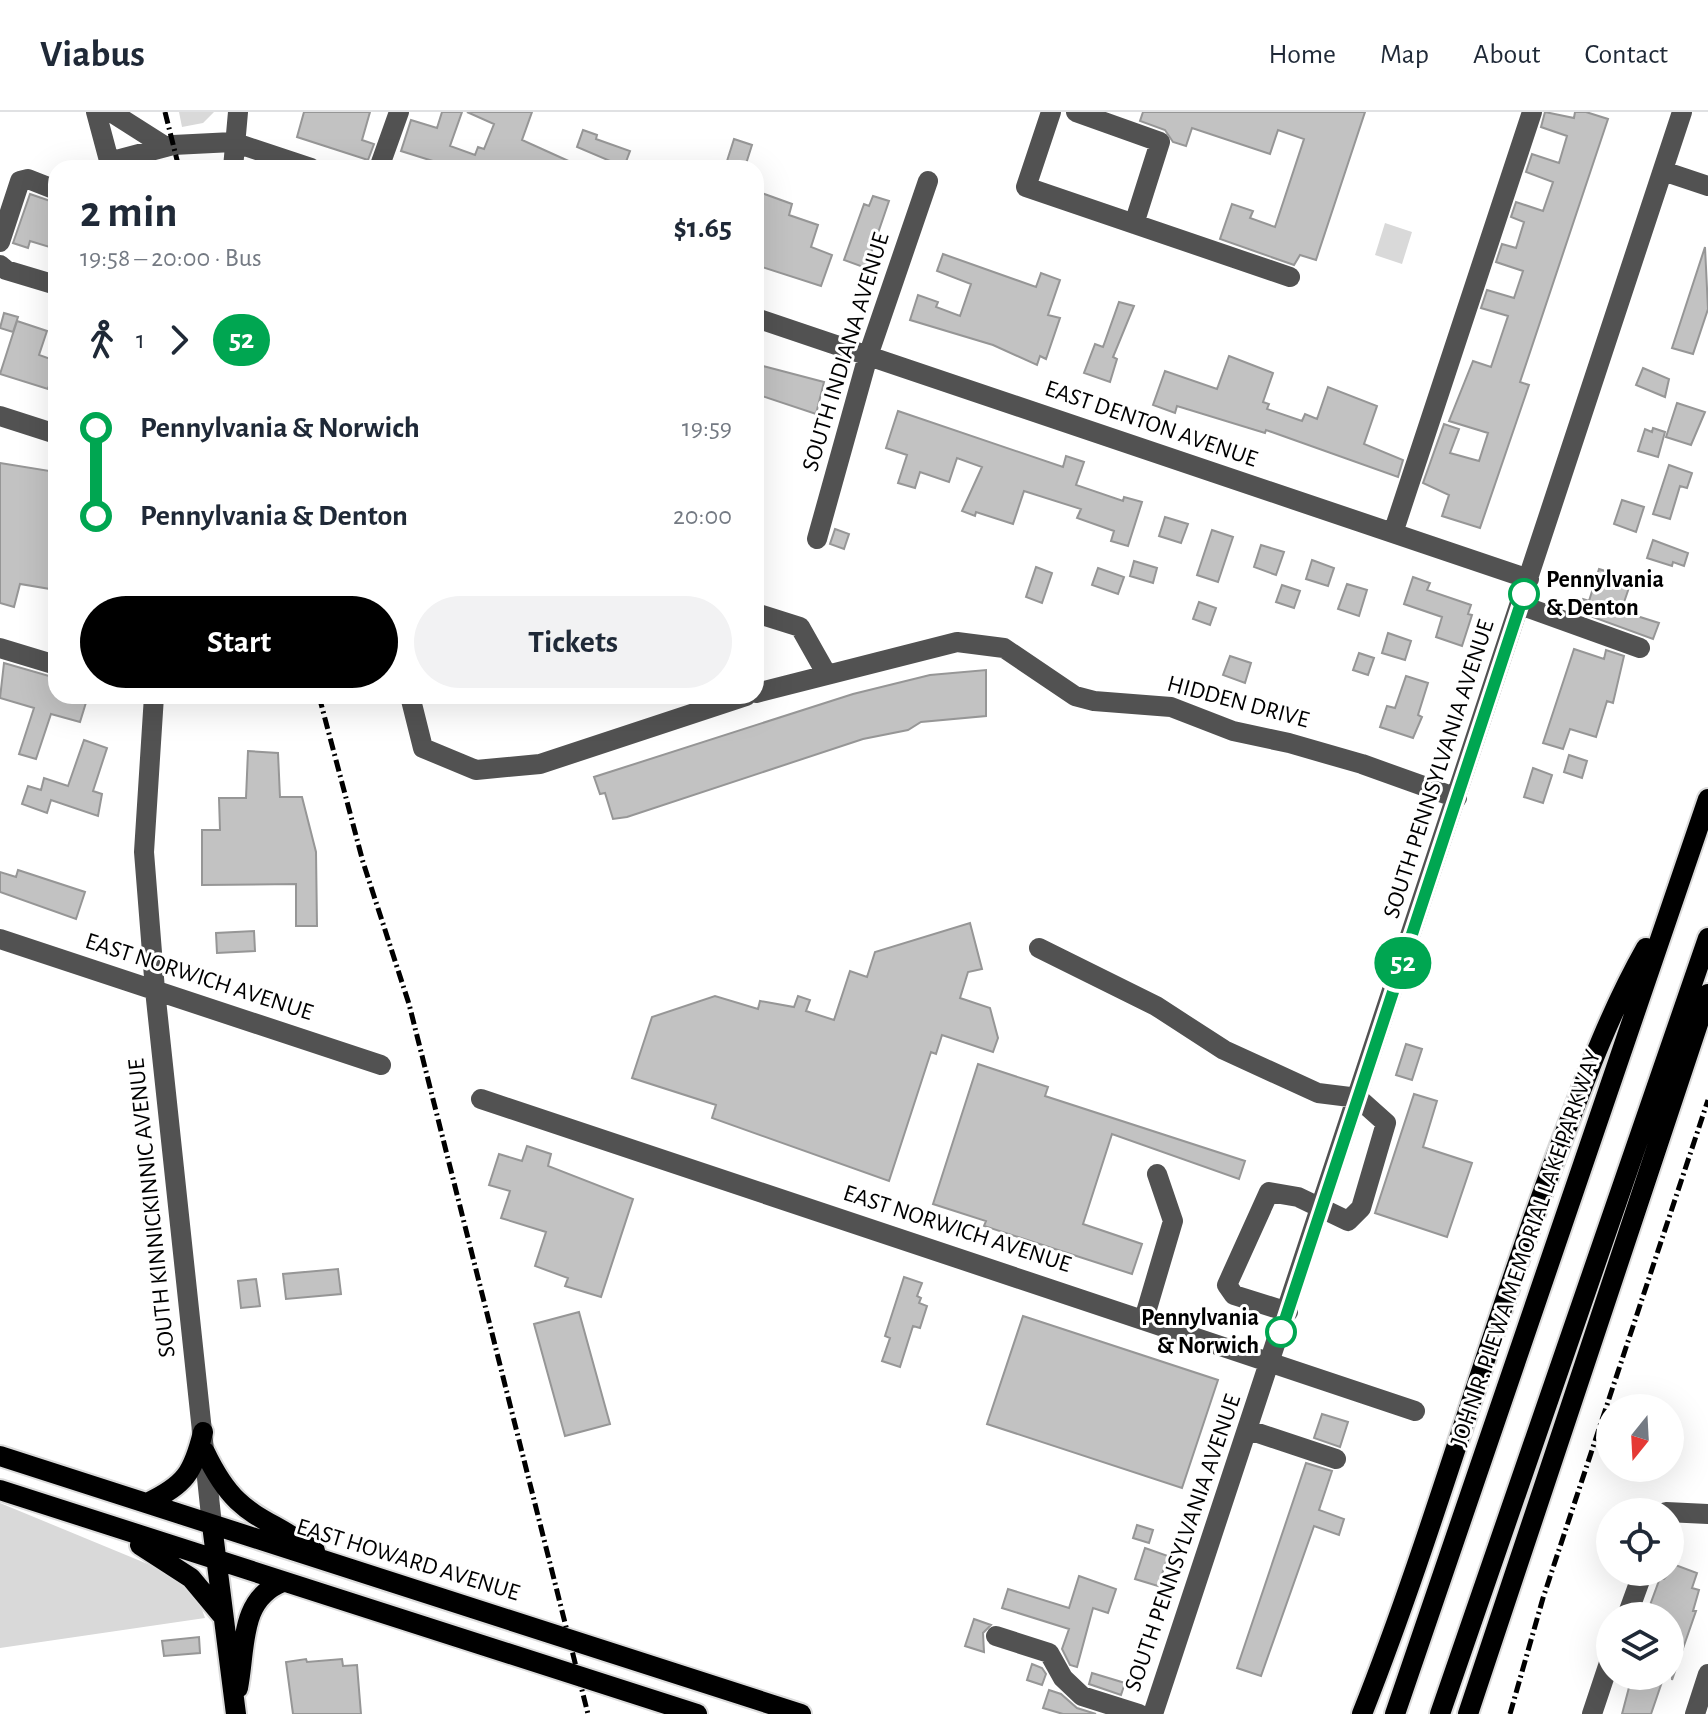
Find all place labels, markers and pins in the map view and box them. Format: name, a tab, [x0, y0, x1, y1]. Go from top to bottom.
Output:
place label: Pennylvania & Denton	[1546, 568, 1664, 620]
marker: Pennylvania & Denton	[1509, 579, 1539, 609]
place label: Pennylvania & Norwich	[1141, 1306, 1259, 1358]
marker: Pennylvania & Norwich	[1266, 1317, 1296, 1347]

